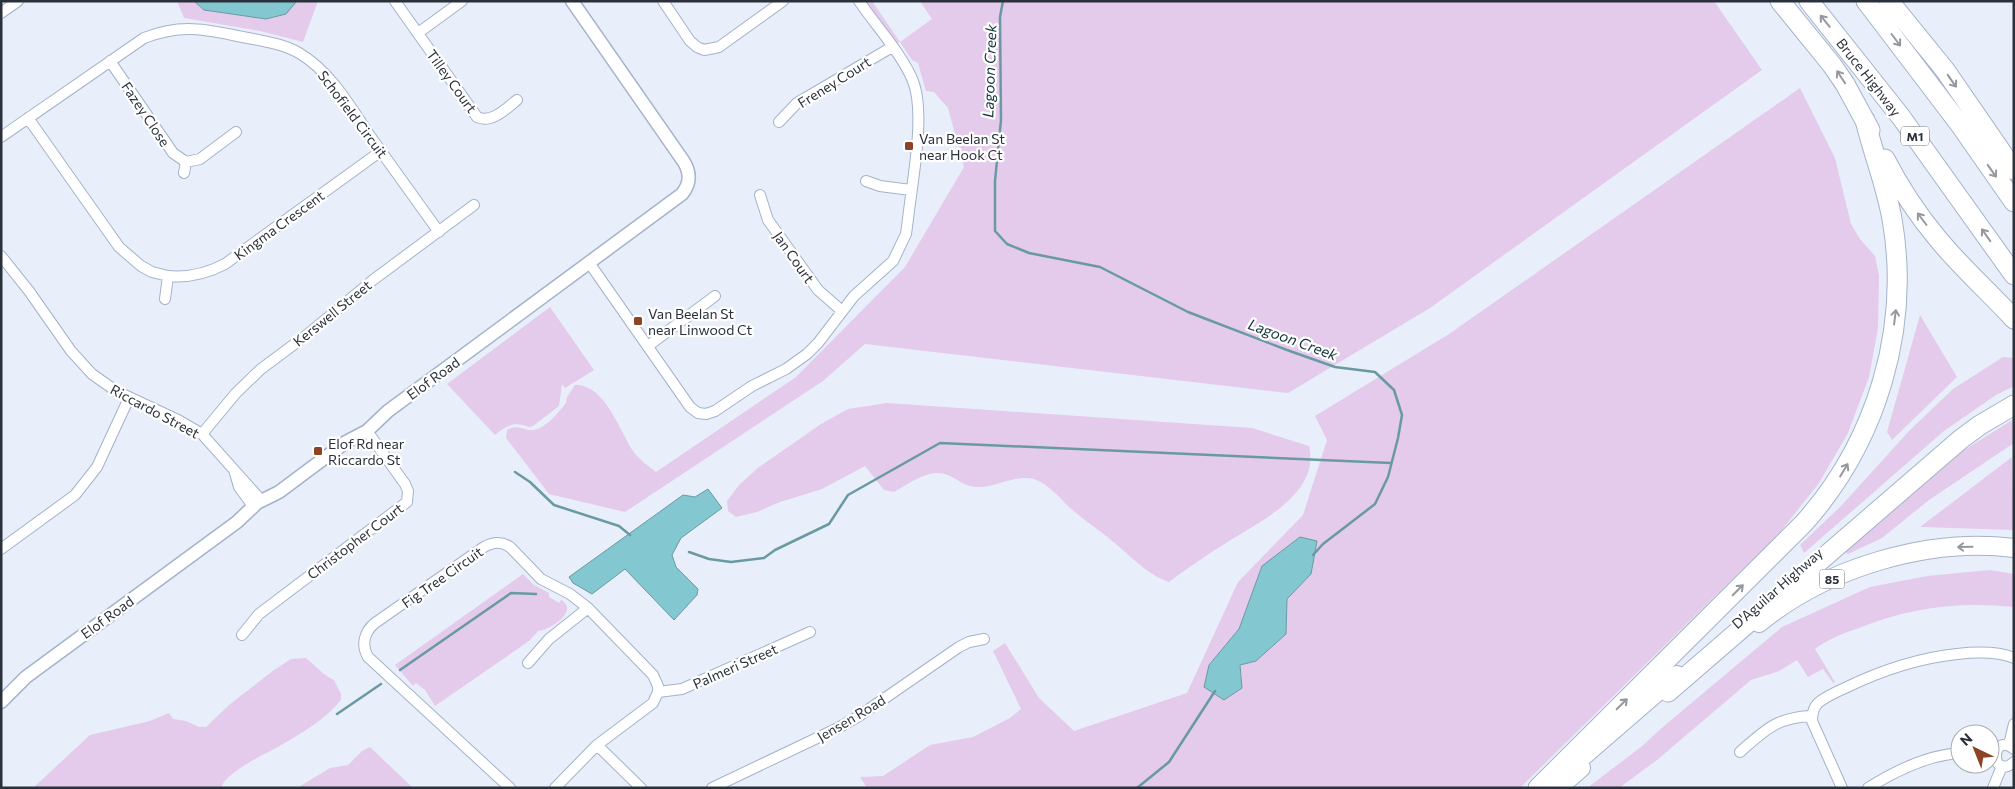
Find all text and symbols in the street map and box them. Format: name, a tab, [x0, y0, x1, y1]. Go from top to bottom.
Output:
one-way arrow	[1820, 15, 1831, 28]
water label: Lagoon Creek	[978, 23, 1000, 118]
one-way arrow	[1891, 33, 1901, 47]
street label: Bruce Highway	[1833, 35, 1905, 119]
street label: Tilley Court	[423, 46, 481, 116]
street label: Freney Court	[794, 53, 874, 111]
street label: Schofield Circuit	[315, 67, 392, 161]
one-way arrow	[1836, 71, 1846, 85]
one-way arrow	[1947, 74, 1957, 88]
street label: Fazey Close	[118, 78, 174, 150]
road number: M1	[1901, 126, 1929, 146]
place label: Van Beelan St near Hook Ct	[919, 130, 1005, 163]
marker: Van Beelan St near Hook Ct	[903, 140, 915, 152]
one-way arrow	[1987, 164, 1997, 178]
street label: Kingma Crescent	[230, 186, 328, 263]
one-way arrow	[1917, 212, 1927, 226]
street label: Jan Court	[770, 228, 818, 286]
one-way arrow	[1981, 228, 1991, 242]
street label: Kerswell Street	[290, 276, 375, 350]
place label: Van Beelan St near Linwood Ct	[648, 305, 752, 338]
one-way arrow	[1890, 309, 1900, 325]
marker: Van Beelan St near Linwood Ct	[632, 315, 644, 327]
water label: Lagoon Creek	[1246, 315, 1341, 364]
street label: Elof Road	[403, 353, 463, 403]
street label: Riccardo Street	[108, 380, 203, 442]
place label: Elof Rd near Riccardo St	[328, 435, 405, 468]
marker: Elof Rd near Riccardo St	[312, 445, 324, 457]
one-way arrow	[1840, 463, 1850, 477]
street label: Christopher Court	[303, 499, 407, 583]
one-way arrow	[1957, 542, 1974, 552]
street label: Fig Tree Circuit	[398, 543, 486, 611]
street label: D'Aguilar Highway	[1728, 544, 1826, 632]
road number: 85	[1820, 570, 1844, 588]
one-way arrow	[1731, 584, 1744, 596]
street label: Elof Road	[77, 592, 137, 642]
street label: Palmeri Street	[690, 640, 780, 692]
street label: Jensen Road	[814, 691, 888, 745]
one-way arrow	[1616, 698, 1628, 710]
north arrow	[1950, 724, 2000, 774]
text: N	[1956, 729, 1975, 749]

